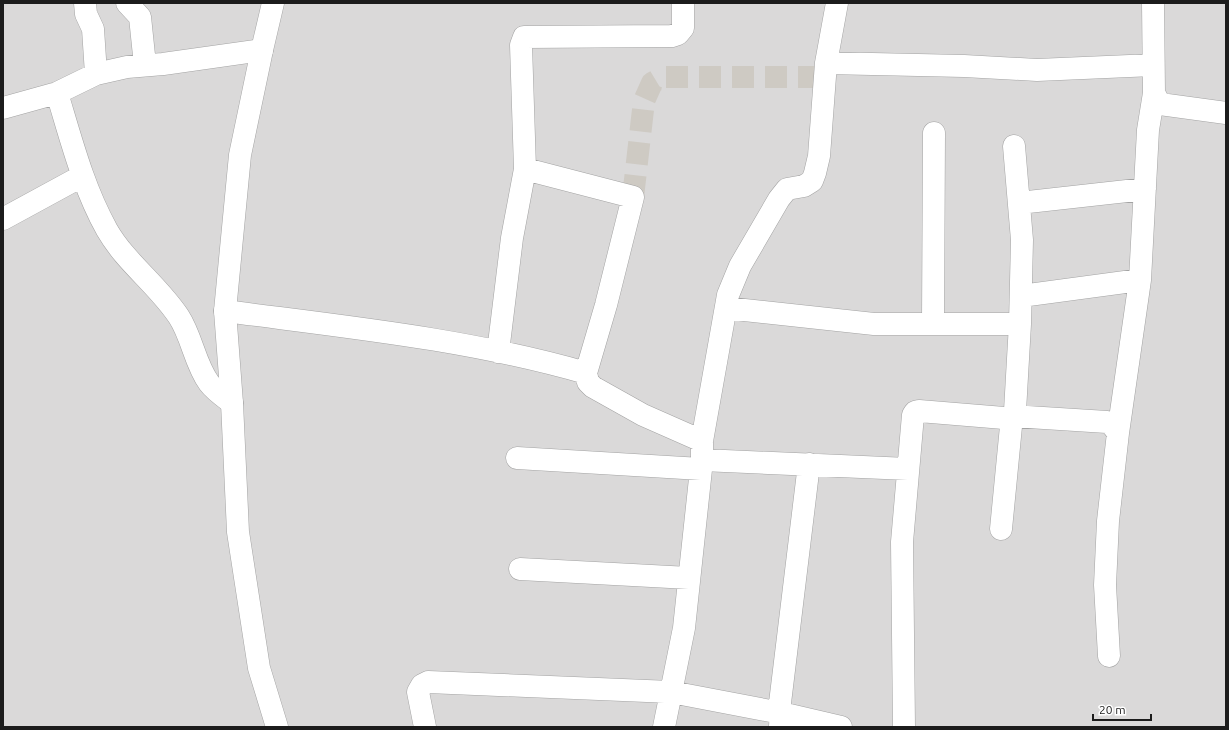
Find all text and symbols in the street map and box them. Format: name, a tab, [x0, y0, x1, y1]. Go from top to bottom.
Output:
scale bar	[1093, 696, 1151, 722]
text: 20 m	[1099, 703, 1126, 716]

